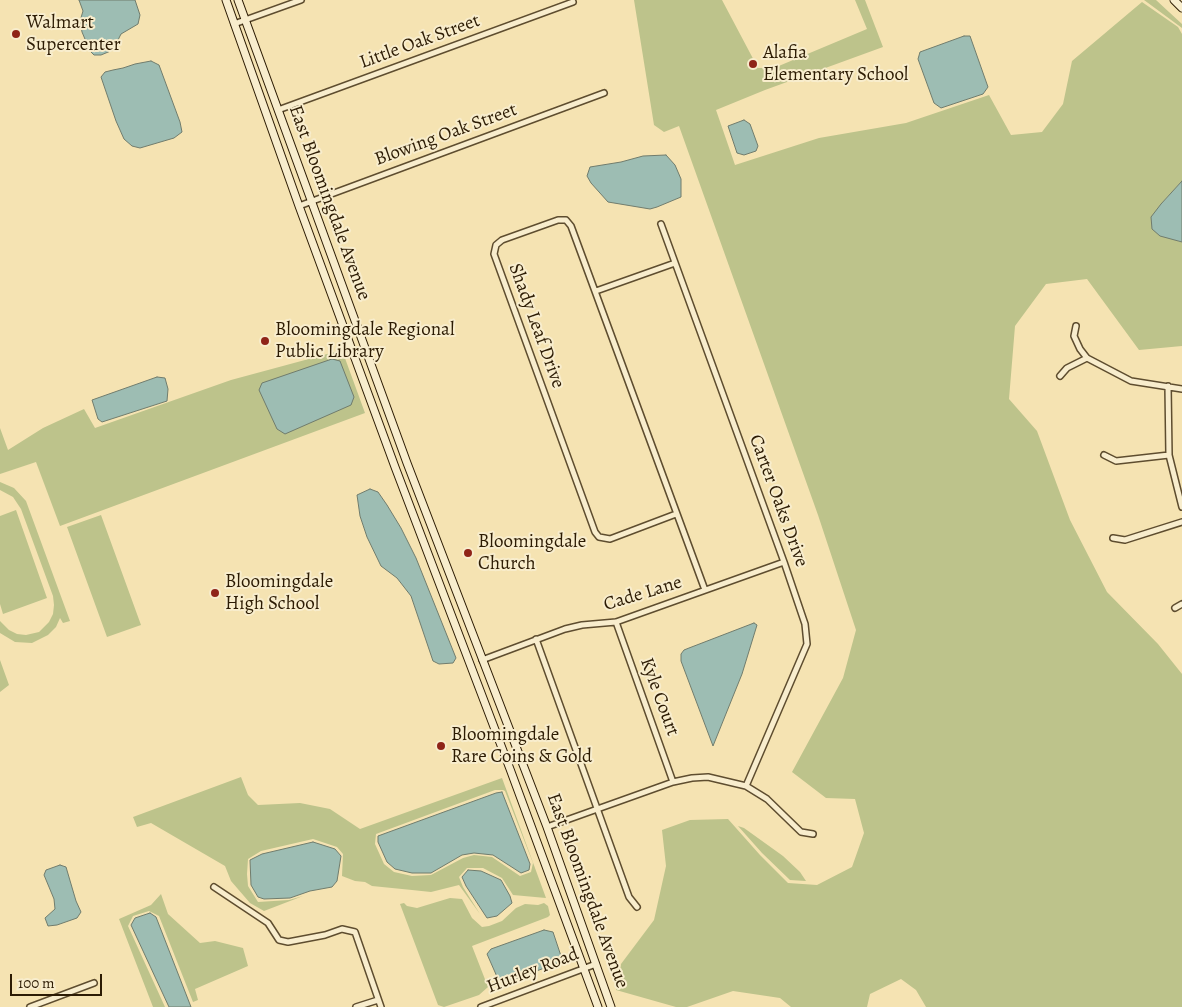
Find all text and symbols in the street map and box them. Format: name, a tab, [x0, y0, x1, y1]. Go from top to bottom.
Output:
street label: Little Oak Street	[357, 10, 483, 74]
place label: Walmart Supercenter	[26, 12, 121, 56]
marker: Walmart Supercenter	[10, 28, 22, 40]
place label: Alafia Elementary School	[763, 42, 908, 86]
marker: Alafia Elementary School	[747, 58, 759, 70]
street label: Blowing Oak Street	[372, 99, 520, 171]
street label: East Bloomingdale Avenue	[283, 102, 375, 304]
street label: Shady Leaf Drive	[503, 261, 569, 391]
place label: Bloomingdale Regional Public Library	[275, 319, 455, 363]
marker: Bloomingdale Regional Public Library	[259, 335, 271, 347]
street label: Carter Oaks Drive	[743, 432, 813, 570]
place label: Bloomingdale Church	[478, 531, 586, 575]
marker: Bloomingdale Church	[462, 547, 474, 559]
place label: Bloomingdale High School	[225, 571, 333, 615]
street label: Cade Lane	[601, 571, 685, 617]
marker: Bloomingdale High School	[209, 587, 221, 599]
street label: Kyle Court	[634, 655, 684, 739]
place label: Bloomingdale Rare Coins & Gold	[451, 724, 592, 768]
marker: Bloomingdale Rare Coins & Gold	[435, 740, 447, 752]
street label: East Bloomingdale Avenue	[541, 790, 633, 992]
street label: Hurley Road	[484, 943, 582, 999]
scale bar	[12, 964, 105, 996]
text: 100 m	[18, 973, 55, 993]

